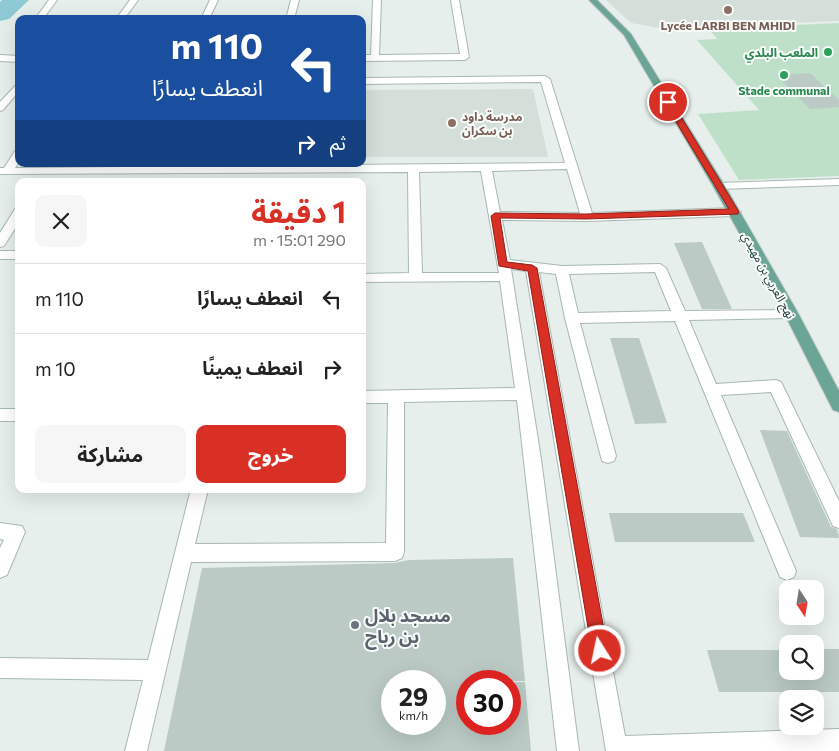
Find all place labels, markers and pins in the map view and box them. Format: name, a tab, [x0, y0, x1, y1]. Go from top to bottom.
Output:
marker: Lycée LARBI BEN MHIDI	[722, 4, 734, 16]
place label: Lycée LARBI BEN MHIDI	[661, 18, 795, 32]
place label: الملعب البلدي	[745, 45, 818, 63]
marker: الملعب البلدي	[822, 46, 834, 58]
marker: Stade communal	[778, 69, 790, 81]
pin	[647, 81, 689, 123]
place label: Stade communal	[738, 83, 830, 97]
place label: مدرسة داود بن سكران	[462, 109, 522, 138]
marker: مدرسة داود بن سكران	[446, 117, 458, 129]
place label: مسجد بلال بن رباح	[365, 604, 451, 650]
marker: مسجد بلال بن رباح	[349, 619, 361, 631]

